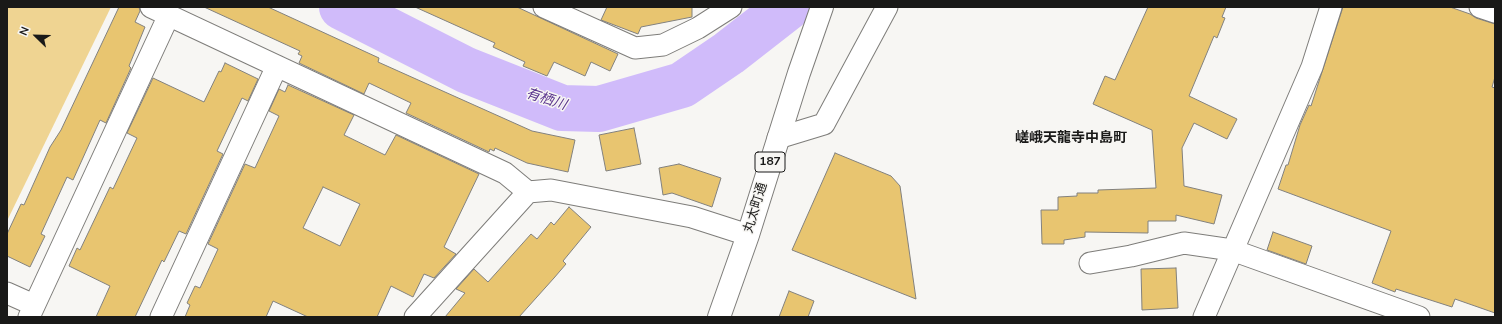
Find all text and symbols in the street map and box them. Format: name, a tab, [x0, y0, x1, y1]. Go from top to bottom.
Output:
north arrow	[16, 16, 56, 56]
text: N	[16, 24, 33, 38]
water label: 有栖川	[523, 86, 569, 114]
district label: 嵯峨天龍寺中島町	[1015, 131, 1127, 147]
road number: 187	[755, 152, 785, 172]
street label: 丸太町通	[741, 181, 771, 235]

